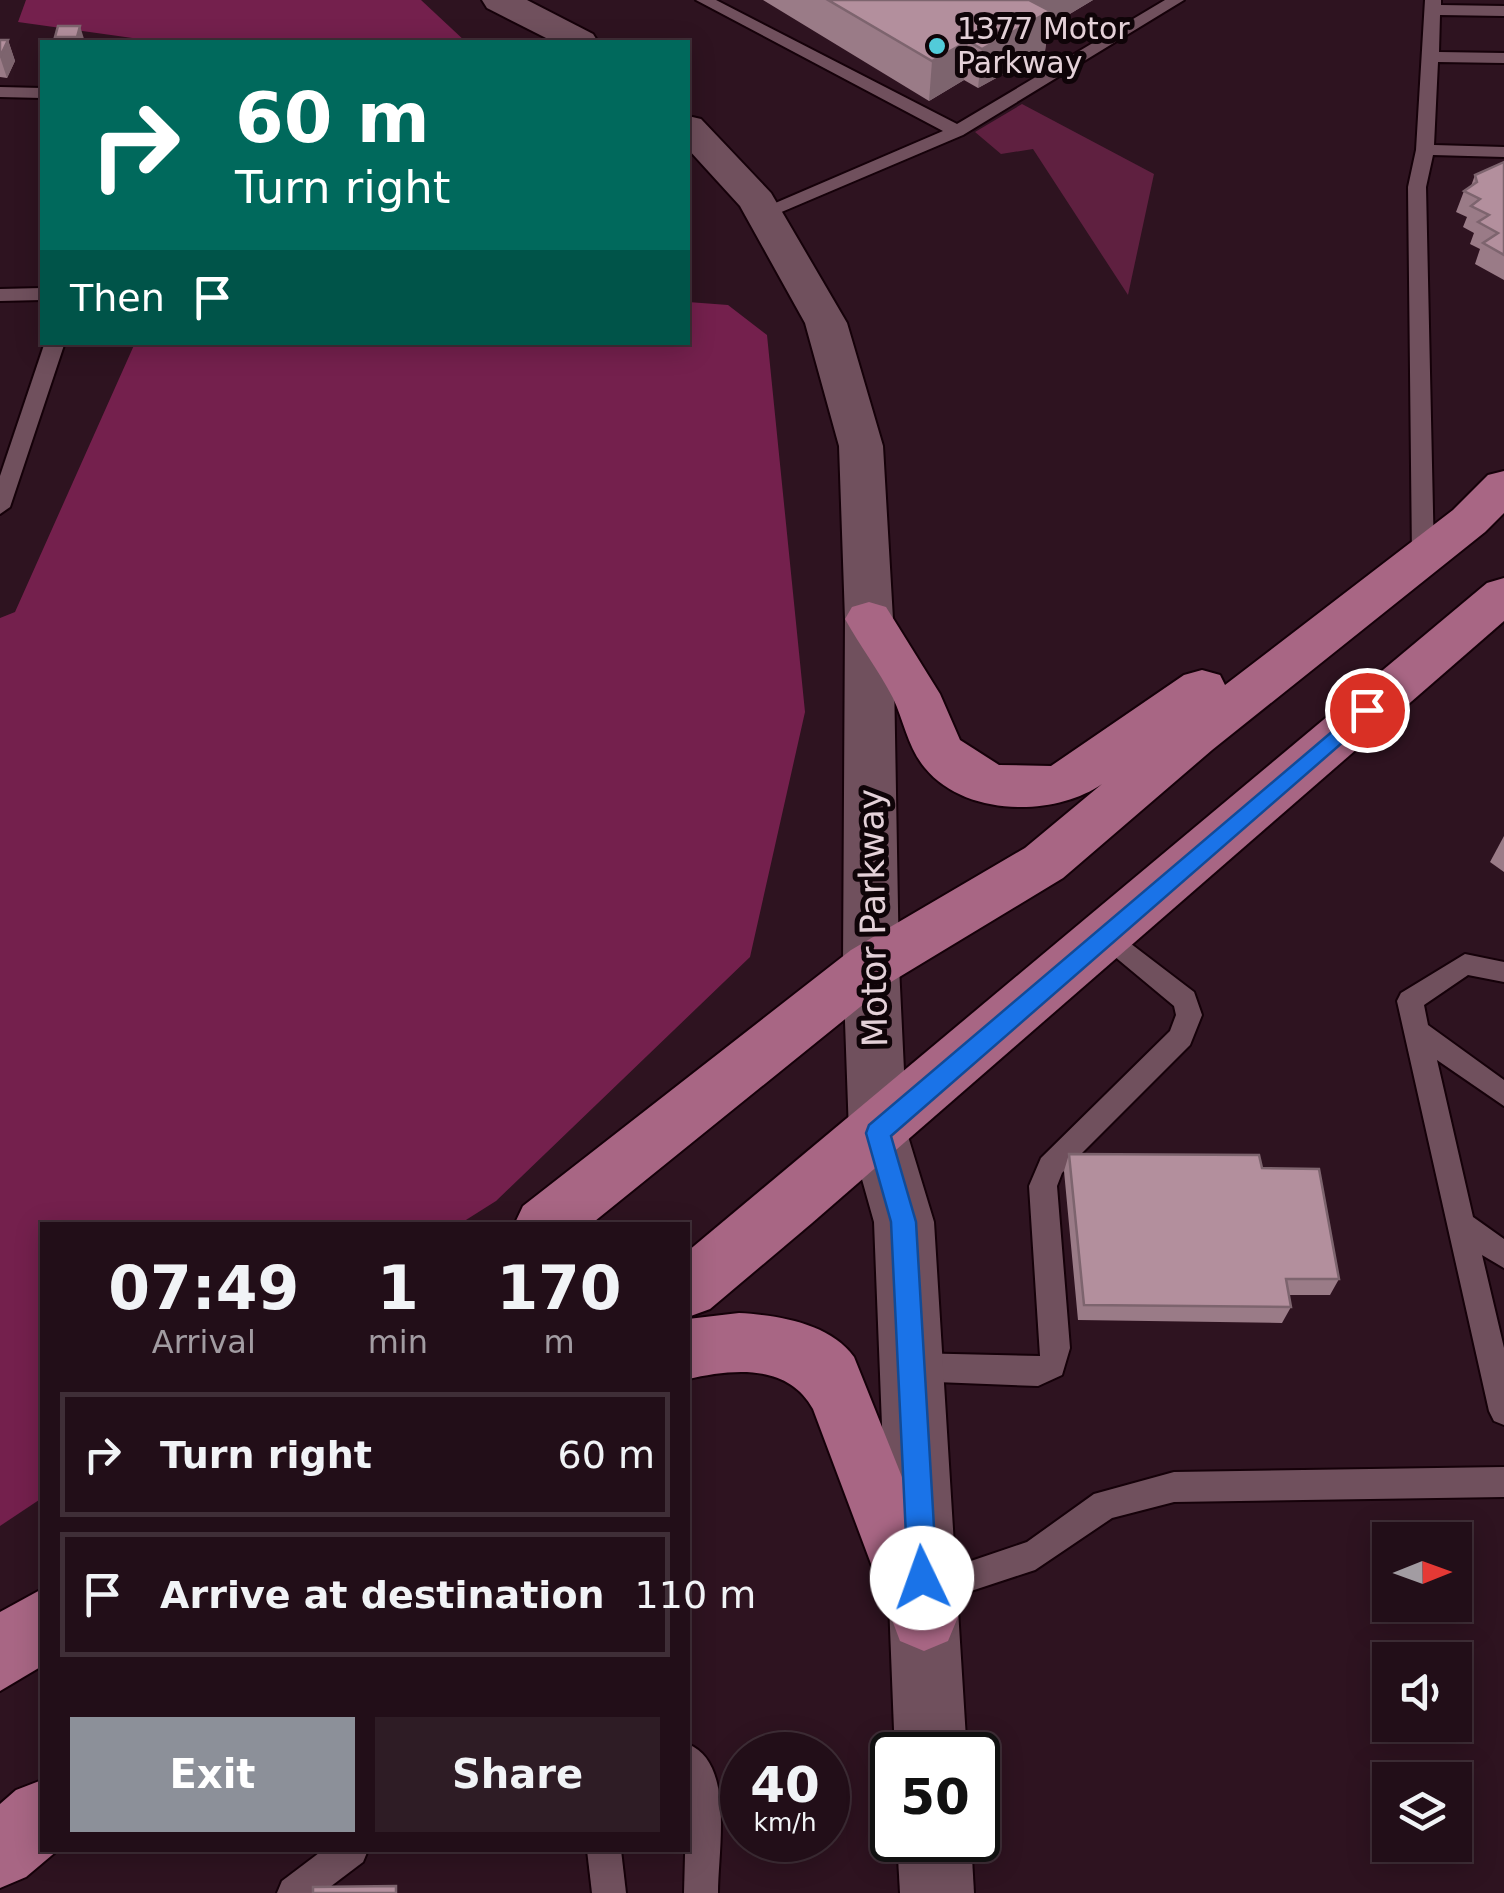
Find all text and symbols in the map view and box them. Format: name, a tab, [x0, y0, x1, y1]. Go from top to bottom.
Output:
place label: 1377 Motor Parkway	[957, 11, 1130, 80]
marker: 1377 Motor Parkway	[926, 35, 948, 57]
text: 60 m	[235, 77, 430, 159]
icon: right	[70, 80, 200, 210]
text: Turn right	[235, 161, 450, 214]
icon: arrive	[185, 270, 240, 325]
text: Then	[70, 276, 165, 320]
pin	[1325, 668, 1410, 753]
icon: arrive	[1340, 683, 1395, 738]
street label: Motor Parkway	[851, 788, 895, 1048]
text: 07:49	[108, 1253, 299, 1323]
text: 1	[377, 1253, 419, 1323]
text: 170	[496, 1253, 622, 1323]
text: Arrival	[152, 1323, 256, 1361]
text: min	[368, 1323, 428, 1361]
text: m	[543, 1323, 575, 1361]
icon: right	[75, 1427, 130, 1482]
text: Turn right	[160, 1433, 372, 1477]
text: 60 m	[558, 1433, 655, 1477]
north arrow	[1372, 1522, 1472, 1622]
map controls	[1372, 1522, 1472, 1862]
position arrow	[870, 1526, 974, 1630]
icon: arrive	[75, 1567, 130, 1622]
text: Arrive at destination	[160, 1573, 605, 1617]
text: 110 m	[635, 1573, 756, 1617]
button: sound	[1372, 1642, 1472, 1742]
button: Exit	[70, 1717, 355, 1832]
button: Share	[375, 1717, 660, 1832]
speed limit sign: 50	[870, 1732, 1000, 1862]
text: 40	[750, 1756, 820, 1814]
button: layers	[1372, 1762, 1472, 1862]
text: km/h	[753, 1808, 817, 1837]

